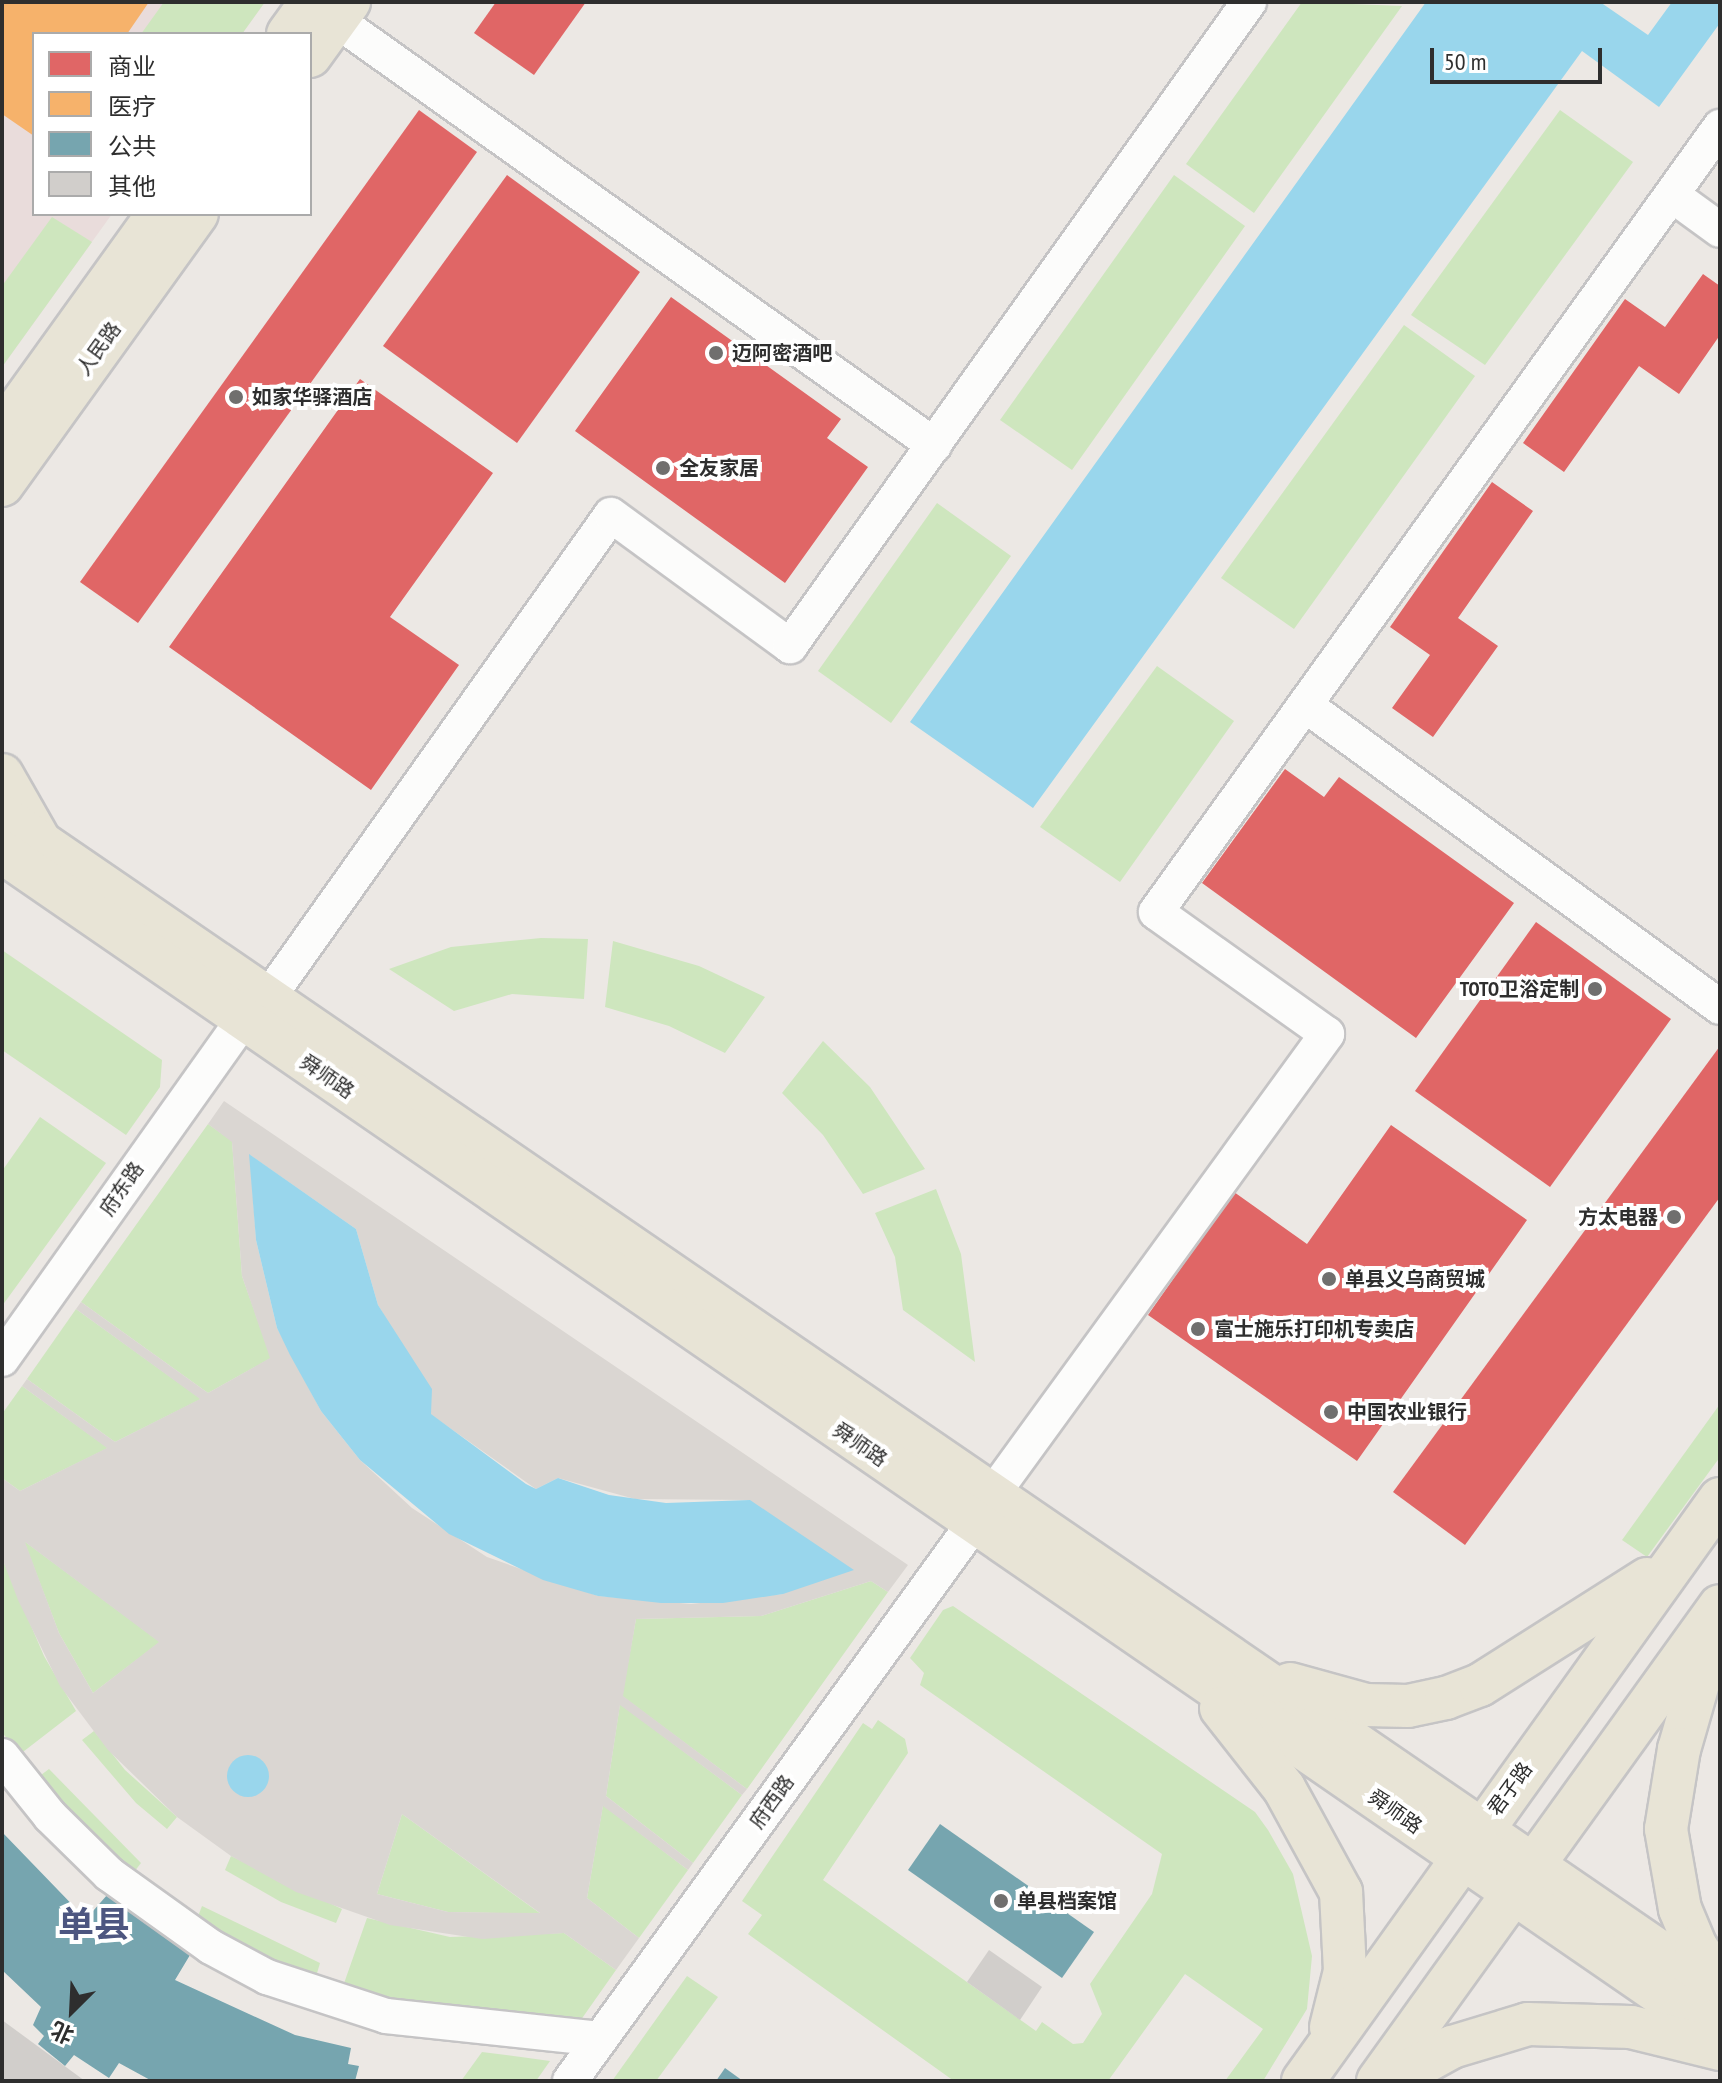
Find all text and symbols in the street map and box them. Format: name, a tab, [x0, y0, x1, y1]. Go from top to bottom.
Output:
legend	[32, 32, 312, 216]
scale bar	[1434, 32, 1606, 82]
text: 50 m	[1444, 46, 1486, 77]
text: 商业	[108, 51, 156, 82]
text: 医疗	[108, 91, 156, 122]
text: 公共	[108, 131, 156, 162]
text: 其他	[108, 171, 156, 202]
street label: 人民路	[72, 318, 126, 380]
place label: 迈阿密酒吧	[732, 341, 832, 365]
marker: 迈阿密酒吧	[707, 344, 725, 362]
place label: 如家华驿酒店	[252, 385, 372, 409]
marker: 如家华驿酒店	[227, 388, 245, 406]
place label: 全友家居	[679, 456, 759, 480]
marker: 全友家居	[654, 459, 672, 477]
place label: TOTO卫浴定制	[1460, 977, 1579, 1001]
marker: TOTO卫浴定制	[1586, 980, 1604, 998]
street label: 舜师路	[296, 1050, 358, 1104]
street label: 府东路	[95, 1158, 149, 1220]
place label: 方太电器	[1578, 1205, 1658, 1229]
marker: 方太电器	[1665, 1208, 1683, 1226]
place label: 单县义乌商贸城	[1345, 1267, 1485, 1291]
marker: 单县义乌商贸城	[1320, 1270, 1338, 1288]
place label: 富士施乐打印机专卖店	[1214, 1317, 1414, 1341]
marker: 富士施乐打印机专卖店	[1189, 1320, 1207, 1338]
place label: 中国农业银行	[1347, 1400, 1467, 1424]
marker: 中国农业银行	[1322, 1403, 1340, 1421]
street label: 舜师路	[829, 1418, 891, 1472]
street label: 君子路	[1483, 1758, 1537, 1820]
street label: 府西路	[745, 1771, 799, 1833]
street label: 舜师路	[1364, 1785, 1426, 1839]
place label: 单县档案馆	[1017, 1889, 1117, 1913]
marker: 单县档案馆	[992, 1892, 1010, 1910]
district label: 单县	[58, 1902, 130, 1946]
north arrow	[32, 1971, 112, 2051]
text: 北	[46, 2016, 78, 2050]

